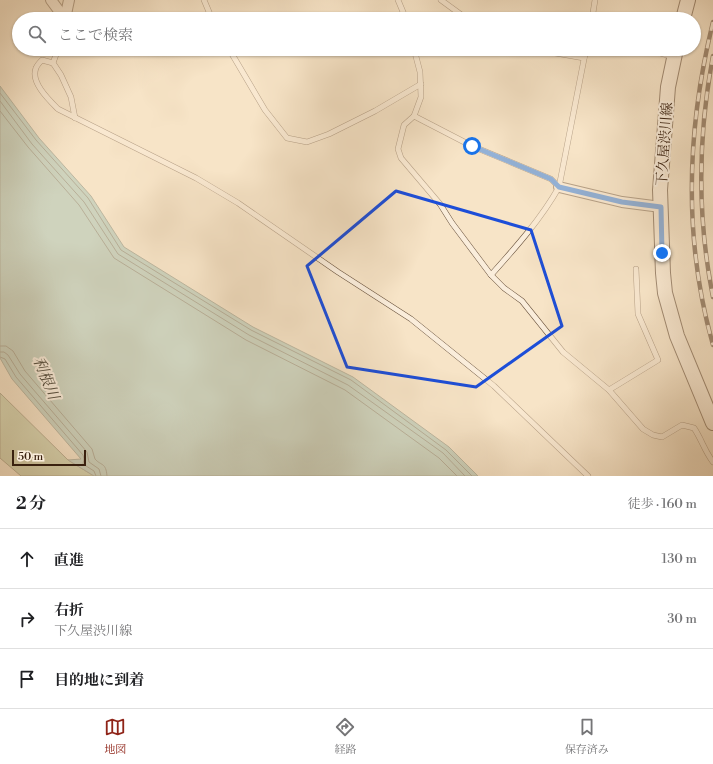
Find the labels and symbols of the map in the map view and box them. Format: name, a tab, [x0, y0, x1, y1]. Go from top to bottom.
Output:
street label: 下久屋渋川線	[653, 102, 677, 187]
route start	[463, 137, 481, 155]
route end	[653, 244, 671, 262]
water label: 利根川	[28, 354, 64, 404]
scale bar	[12, 448, 86, 467]

